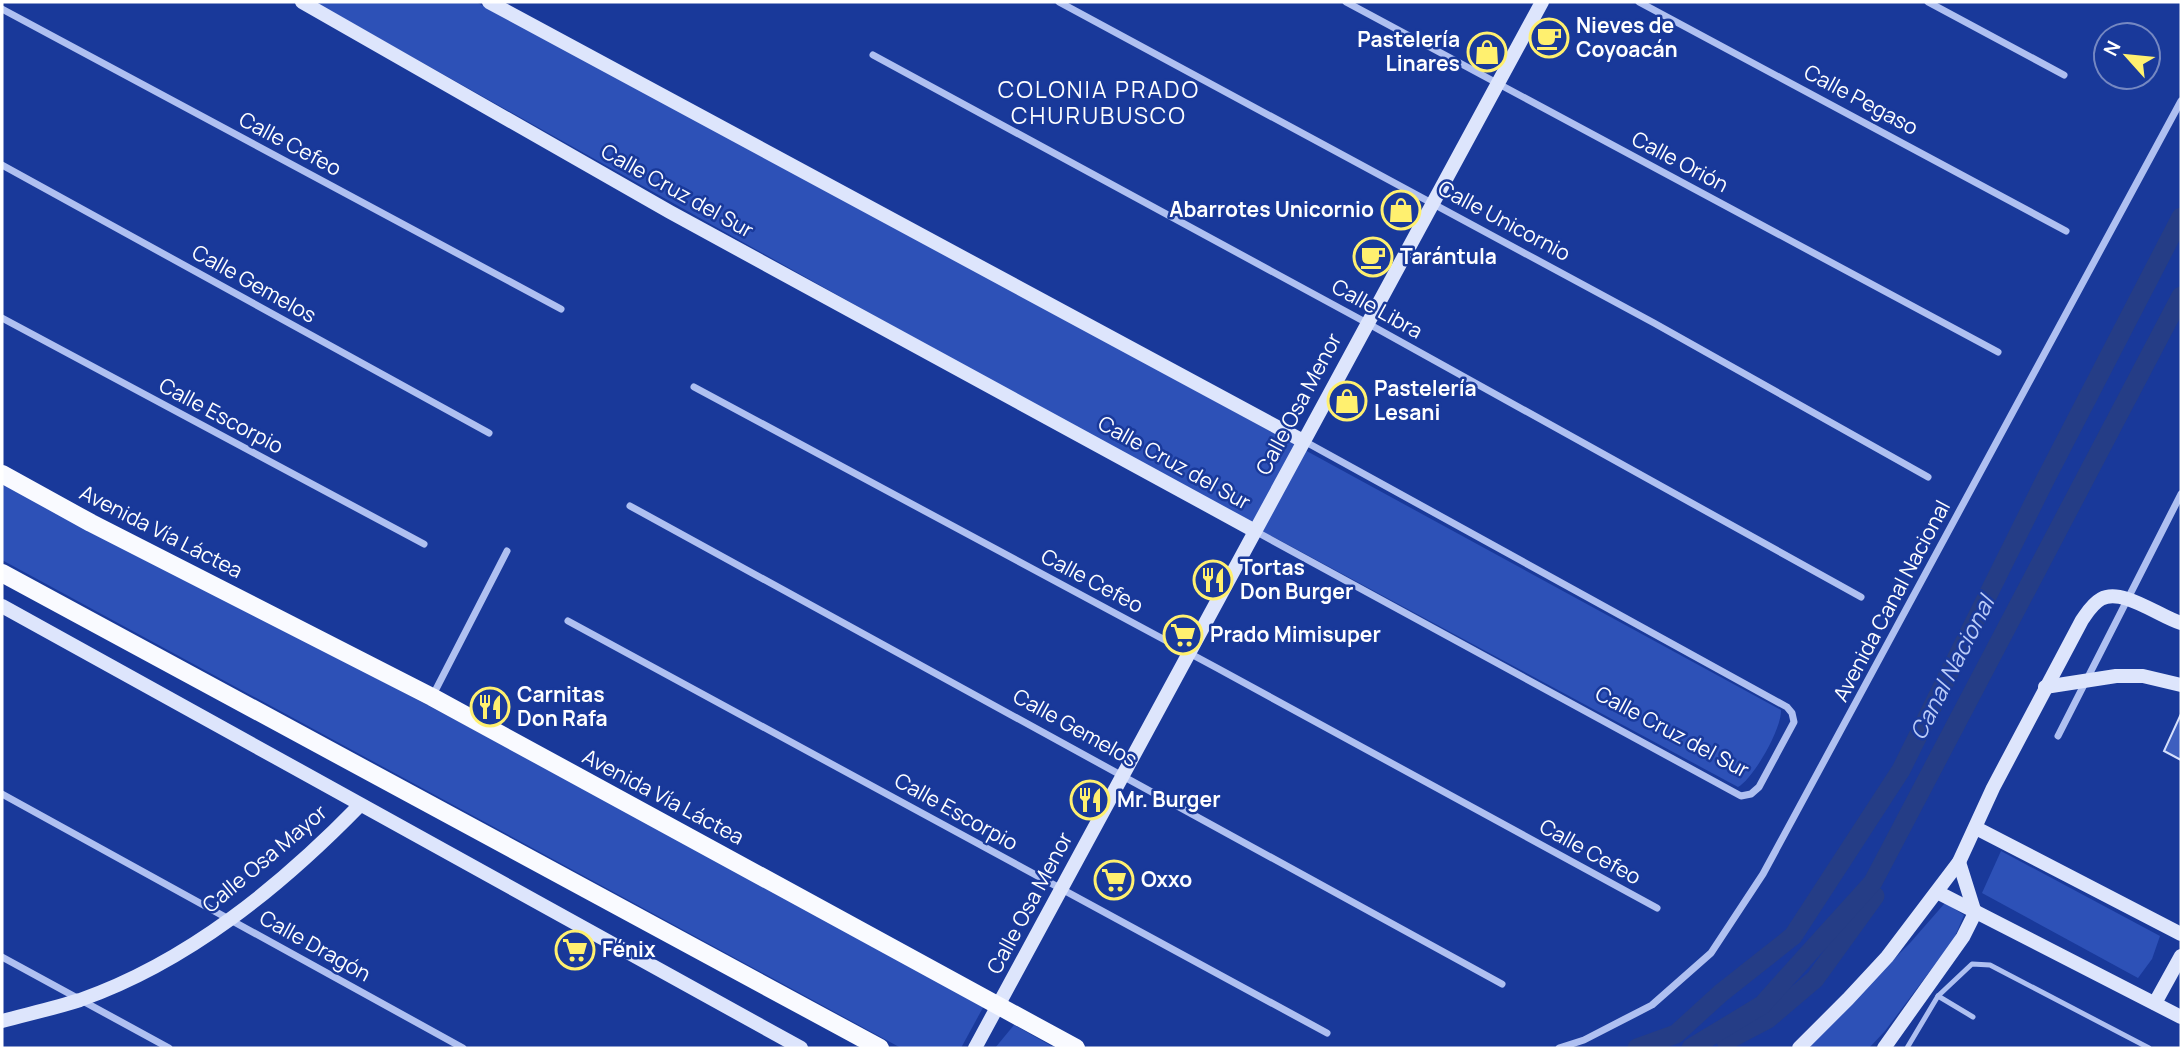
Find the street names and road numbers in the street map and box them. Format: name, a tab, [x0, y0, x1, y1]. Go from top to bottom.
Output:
street label: Calle Pegaso	[1800, 57, 1923, 141]
street label: Calle Cefeo	[234, 104, 346, 182]
street label: Calle Orión	[1627, 124, 1734, 198]
street label: Calle Cruz del Sur	[596, 137, 759, 244]
street label: Calle Unicornio	[1433, 173, 1576, 267]
street label: Calle Gemelos	[187, 237, 322, 329]
street label: Calle Libra	[1327, 272, 1428, 345]
street label: Calle Osa Menor	[1249, 327, 1348, 479]
street label: Calle Escorpio	[154, 371, 289, 460]
street label: Calle Cruz del Sur	[1093, 409, 1256, 516]
street label: Avenida Vía Láctea	[75, 478, 248, 584]
street label: Avenida Canal Nacional	[1828, 496, 1956, 706]
street label: Calle Cefeo	[1036, 541, 1148, 619]
street label: Calle Cruz del Sur	[1591, 679, 1755, 784]
street label: Calle Gemelos	[1008, 681, 1143, 773]
street label: Avenida Vía Láctea	[578, 742, 749, 851]
street label: Calle Escorpio	[890, 766, 1023, 857]
street label: Calle Osa Mayor	[196, 798, 333, 919]
street label: Calle Cefeo	[1535, 812, 1646, 891]
street label: Calle Osa Menor	[980, 826, 1079, 978]
street label: Calle Dragón	[255, 903, 376, 987]

